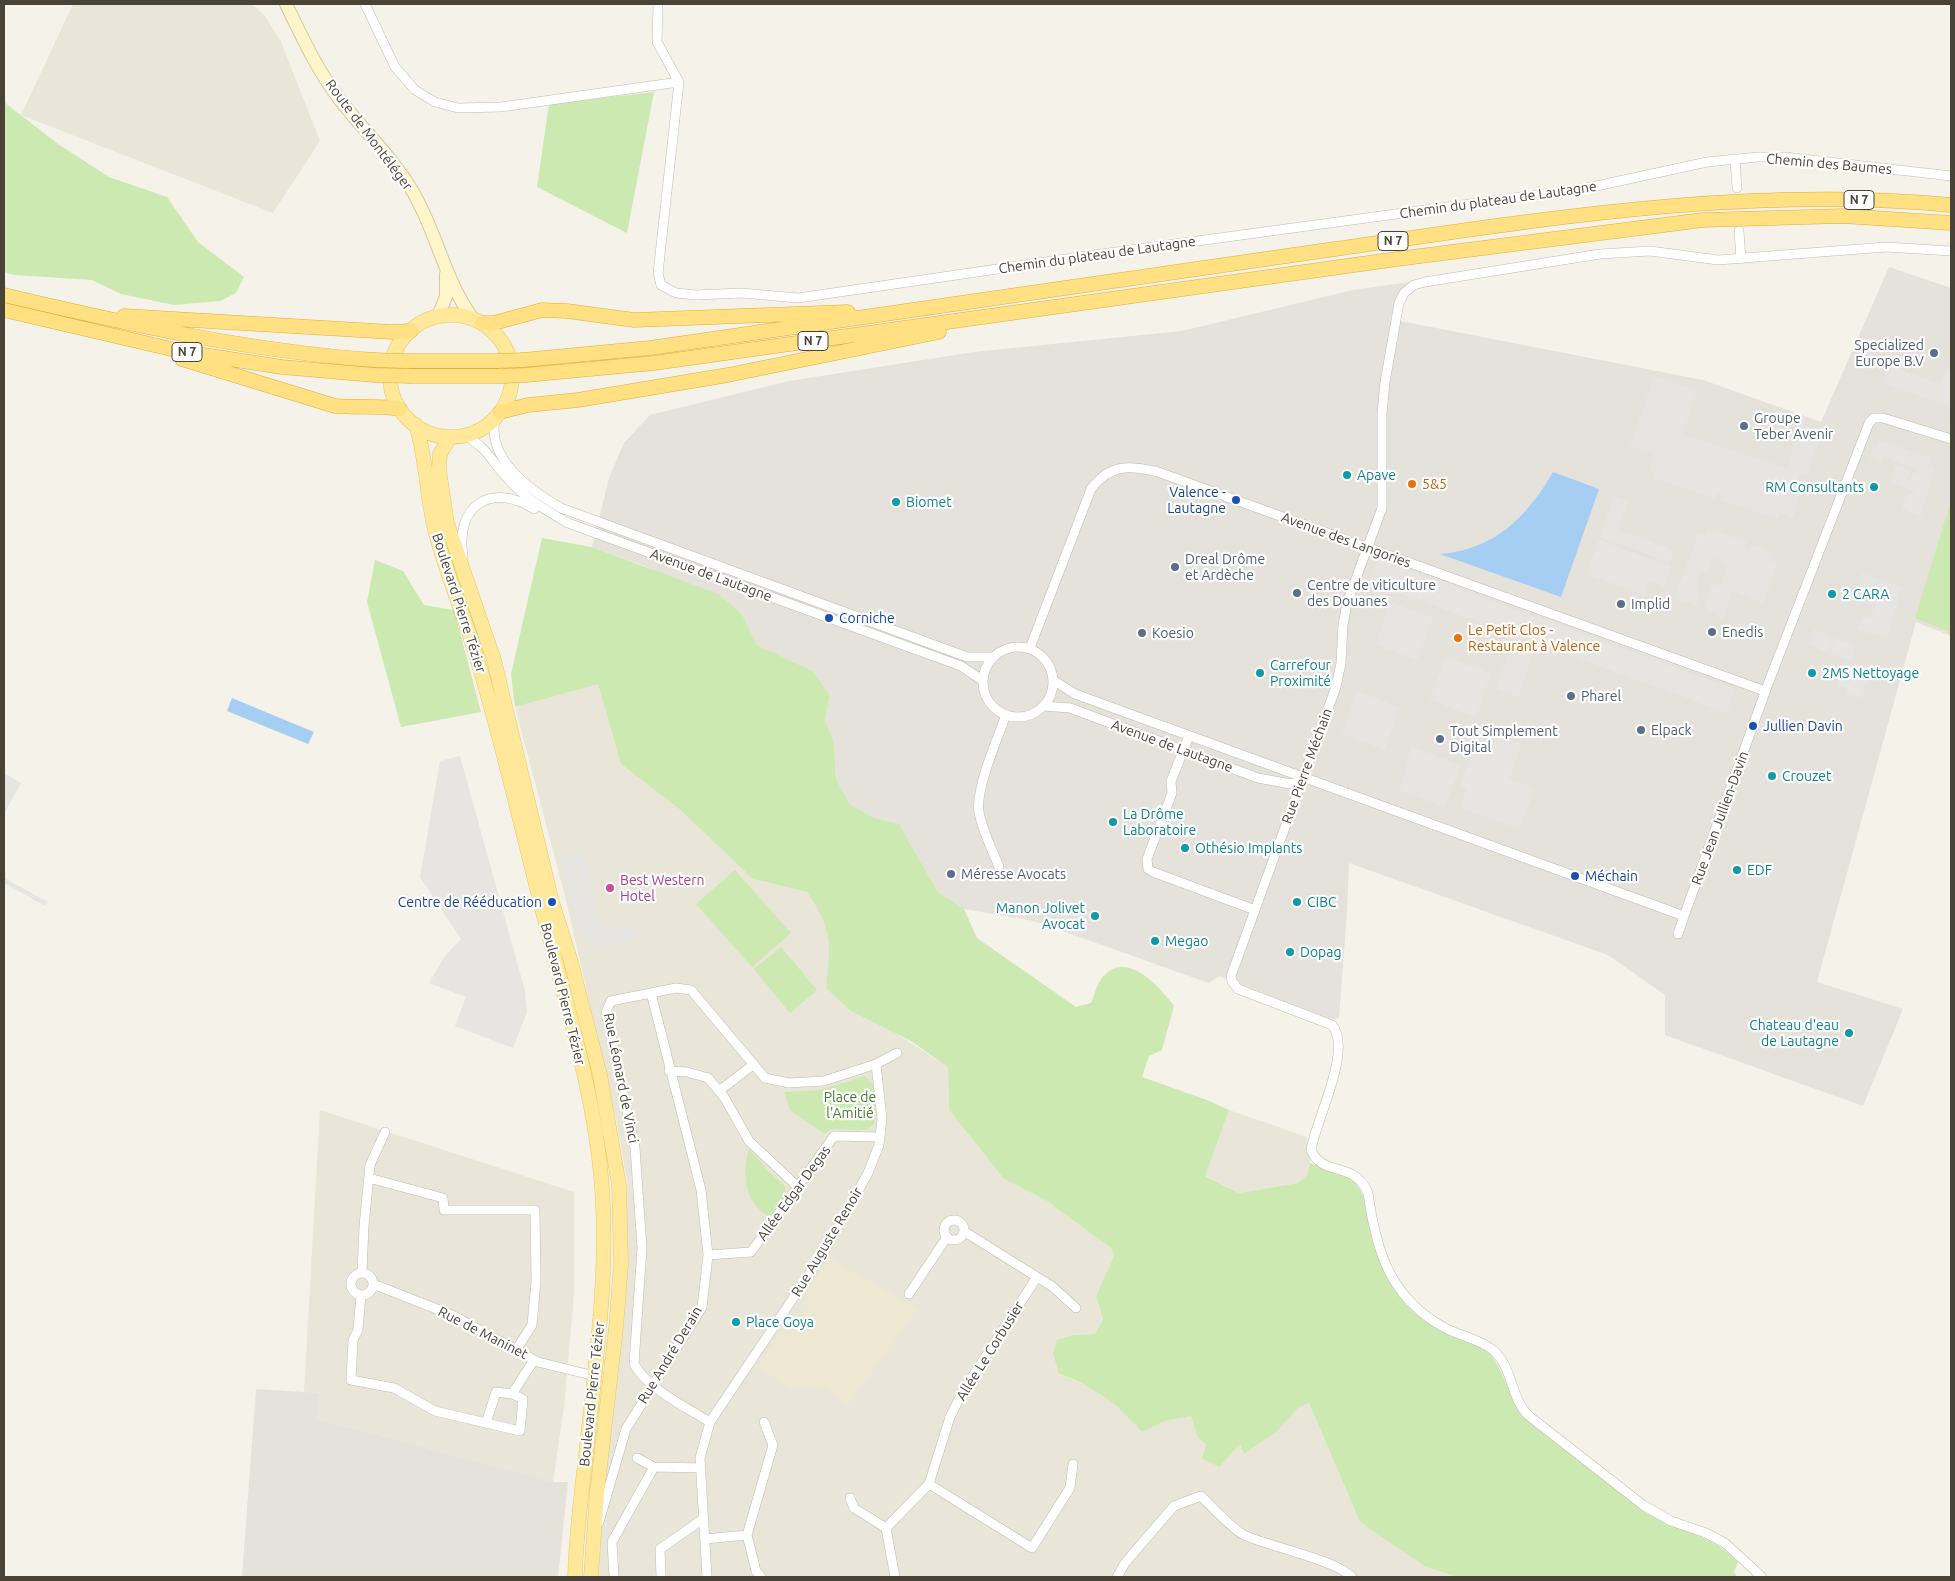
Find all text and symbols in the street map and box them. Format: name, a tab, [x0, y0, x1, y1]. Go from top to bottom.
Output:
street label: Route de Montéléger	[322, 76, 416, 194]
street label: Chemin des Baumes	[1765, 150, 1893, 178]
street label: Chemin du plateau de Lautagne	[1398, 178, 1598, 222]
road number: N 7	[1844, 190, 1874, 210]
road number: N 7	[1378, 232, 1408, 250]
street label: Chemin du plateau de Lautagne	[997, 233, 1197, 277]
road number: N 7	[798, 332, 828, 351]
place label: Specialized Europe B.V	[1854, 337, 1924, 370]
road number: N 7	[172, 342, 202, 362]
marker: Specialized Europe B.V	[1928, 347, 1940, 359]
place label: Groupe Teber Avenir	[1754, 410, 1833, 442]
marker: Groupe Teber Avenir	[1738, 420, 1750, 432]
place label: Apave	[1357, 467, 1396, 483]
marker: Apave	[1341, 469, 1353, 481]
place label: 5&5	[1422, 476, 1447, 492]
marker: 5&5	[1406, 478, 1418, 490]
place label: RM Consultants	[1765, 479, 1864, 495]
marker: RM Consultants	[1868, 481, 1880, 493]
place label: Valence - Lautagne	[1167, 484, 1226, 516]
place label: Biomet	[906, 494, 952, 510]
marker: Valence - Lautagne	[1230, 494, 1242, 506]
marker: Biomet	[890, 496, 902, 508]
street label: Avenue des Langories	[1279, 509, 1413, 571]
street label: Boulevard Pierre Tézier	[428, 531, 490, 675]
street label: Avenue de Lautagne	[648, 545, 774, 605]
place label: Dreal Drôme et Ardèche	[1185, 551, 1265, 584]
marker: Dreal Drôme et Ardèche	[1169, 561, 1181, 573]
place label: Centre de viticulture des Douanes	[1307, 577, 1436, 610]
place label: 2 CARA	[1842, 586, 1889, 602]
marker: Centre de viticulture des Douanes	[1291, 587, 1303, 599]
marker: 2 CARA	[1826, 588, 1838, 600]
place label: Implid	[1631, 596, 1670, 612]
marker: Implid	[1615, 598, 1627, 610]
place label: Corniche	[839, 610, 895, 626]
marker: Corniche	[823, 612, 835, 624]
place label: Le Petit Clos - Restaurant à Valence	[1468, 622, 1600, 654]
place label: Enedis	[1722, 624, 1763, 640]
place label: Koesio	[1152, 625, 1194, 641]
marker: Enedis	[1706, 626, 1718, 638]
marker: Koesio	[1136, 627, 1148, 639]
marker: Le Petit Clos - Restaurant à Valence	[1452, 632, 1464, 644]
place label: Carrefour Proximité	[1270, 657, 1331, 690]
place label: 2MS Nettoyage	[1822, 665, 1919, 681]
marker: Carrefour Proximité	[1254, 667, 1266, 679]
marker: 2MS Nettoyage	[1806, 667, 1818, 679]
place label: Pharel	[1581, 688, 1621, 704]
marker: Pharel	[1565, 690, 1577, 702]
street label: Rue Pierre Méchain	[1278, 706, 1336, 826]
street label: Avenue de Lautagne	[1109, 716, 1235, 776]
place label: Jullien Davin	[1763, 718, 1843, 734]
marker: Jullien Davin	[1747, 720, 1759, 732]
place label: Elpack	[1651, 722, 1691, 738]
place label: Tout Simplement Digital	[1450, 723, 1558, 756]
marker: Elpack	[1635, 724, 1647, 736]
marker: Tout Simplement Digital	[1434, 733, 1446, 745]
street label: Rue Jean Jullien-Davin	[1688, 749, 1752, 887]
place label: Crouzet	[1782, 768, 1832, 784]
marker: Crouzet	[1766, 770, 1778, 782]
place label: La Drôme Laboratoire	[1123, 806, 1196, 839]
marker: La Drôme Laboratoire	[1107, 816, 1119, 828]
place label: Othésio Implants	[1195, 840, 1302, 856]
marker: Othésio Implants	[1179, 842, 1191, 854]
place label: EDF	[1747, 862, 1772, 878]
marker: EDF	[1731, 864, 1743, 876]
place label: Méresse Avocats	[961, 866, 1066, 882]
marker: Méresse Avocats	[945, 868, 957, 880]
place label: Méchain	[1585, 868, 1638, 884]
marker: Méchain	[1569, 870, 1581, 882]
place label: Best Western Hotel	[620, 872, 704, 904]
marker: Best Western Hotel	[604, 882, 616, 894]
place label: Centre de Rééducation	[398, 894, 542, 910]
place label: CIBC	[1307, 894, 1337, 910]
marker: Centre de Rééducation	[546, 896, 558, 908]
marker: CIBC	[1291, 896, 1303, 908]
place label: Manon Jolivet Avocat	[996, 900, 1085, 932]
marker: Manon Jolivet Avocat	[1089, 910, 1101, 922]
street label: Boulevard Pierre Tézier	[537, 921, 589, 1067]
place label: Megao	[1165, 933, 1208, 949]
marker: Megao	[1149, 935, 1161, 947]
place label: Dopag	[1300, 944, 1342, 960]
marker: Dopag	[1284, 946, 1296, 958]
street label: Rue Léonard de Vinci	[600, 1011, 642, 1145]
place label: Chateau d'eau de Lautagne	[1749, 1017, 1839, 1050]
marker: Chateau d'eau de Lautagne	[1843, 1027, 1855, 1039]
park label: Place de l'Amitié	[824, 1089, 876, 1122]
street label: Allée Edgar Degas	[754, 1142, 834, 1244]
street label: Rue Auguste Renoir	[788, 1184, 866, 1300]
street label: Allée Le Corbusier	[953, 1298, 1027, 1404]
street label: Rue de Maninet	[435, 1303, 531, 1363]
street label: Rue André Derain	[634, 1303, 706, 1407]
place label: Place Goya	[746, 1314, 814, 1330]
marker: Place Goya	[730, 1316, 742, 1328]
street label: Boulevard Pierre Tézier	[576, 1321, 608, 1467]

